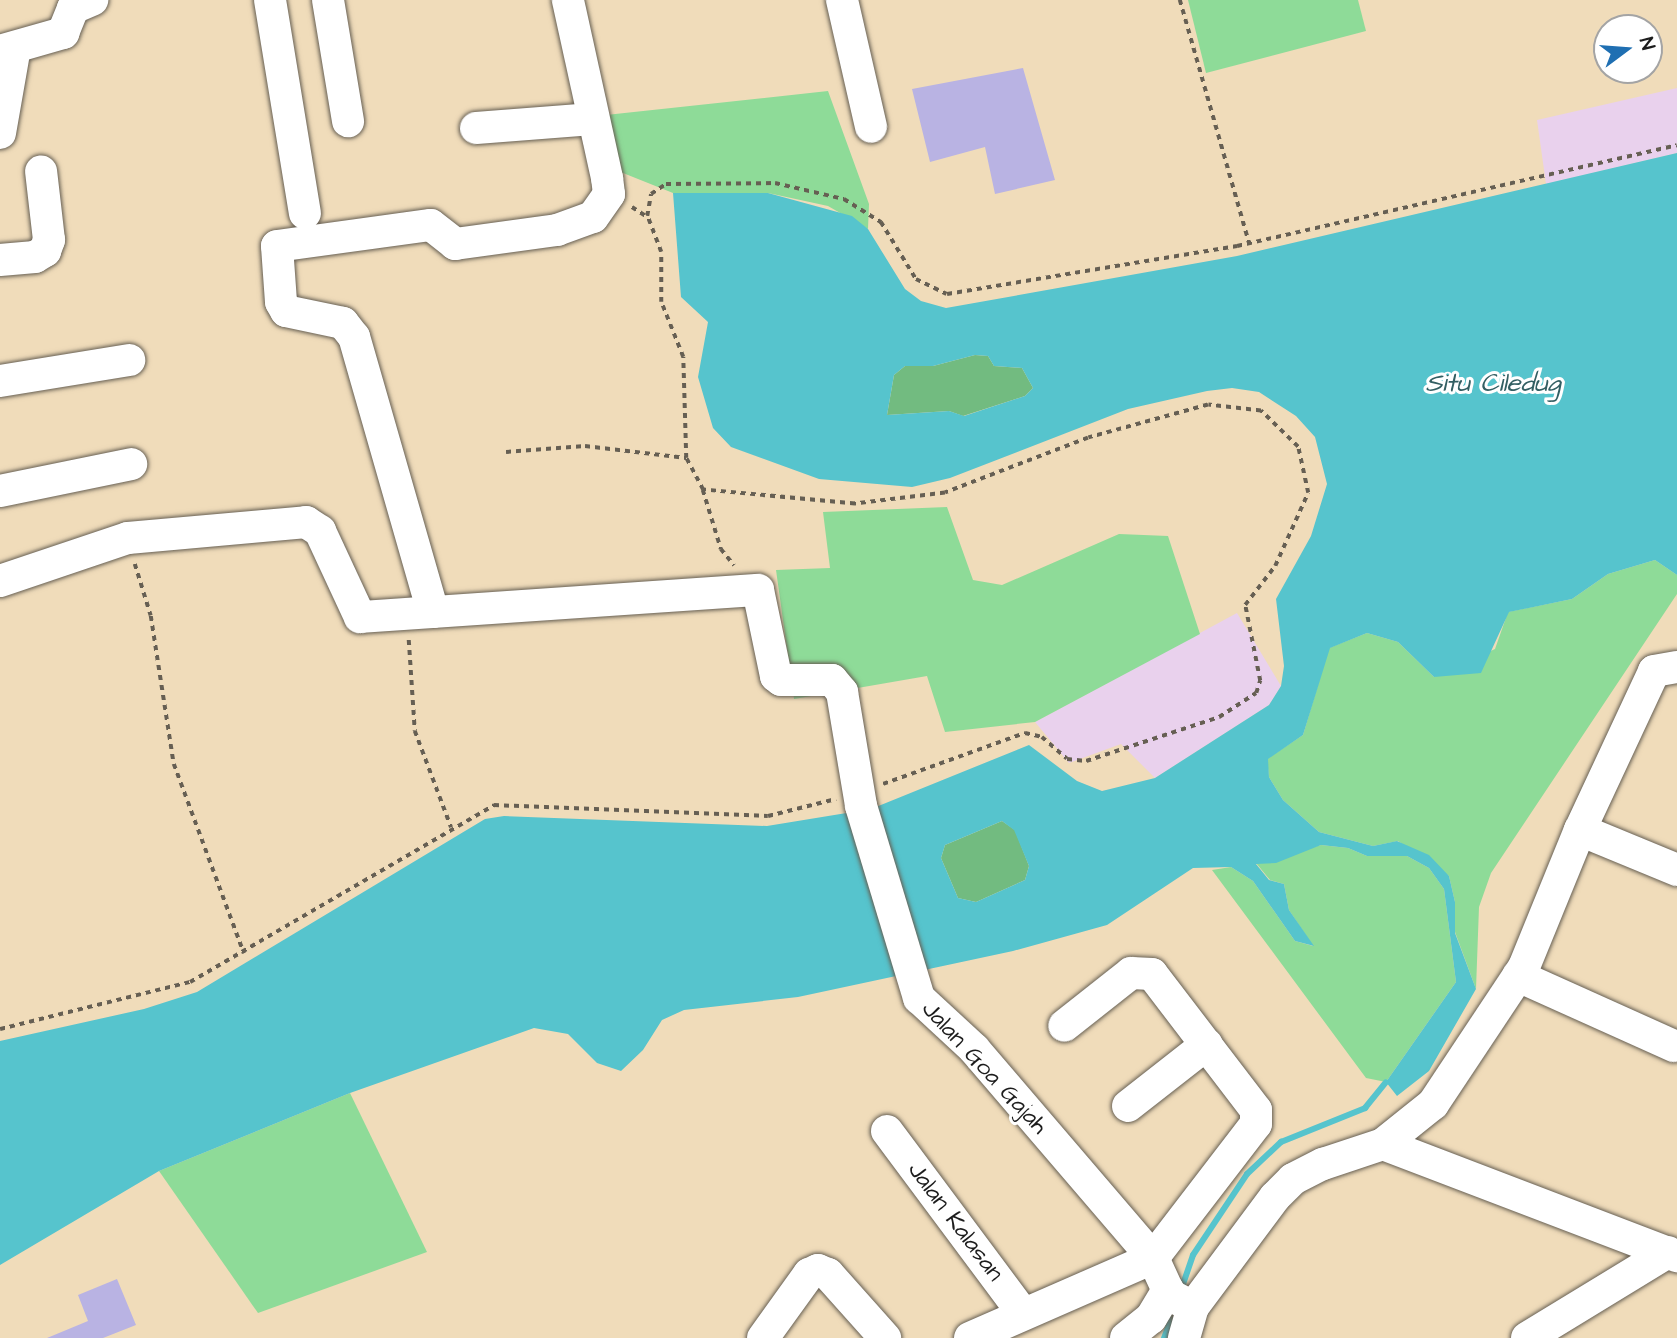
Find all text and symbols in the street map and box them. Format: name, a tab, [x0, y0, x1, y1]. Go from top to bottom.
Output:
north arrow	[1593, 14, 1663, 84]
text: N	[1632, 34, 1661, 53]
water label: Situ Ciledug	[1425, 368, 1561, 400]
street label: Jalan Goa Gajah	[915, 995, 1053, 1141]
street label: Jalan Kalasan	[901, 1157, 1009, 1287]

